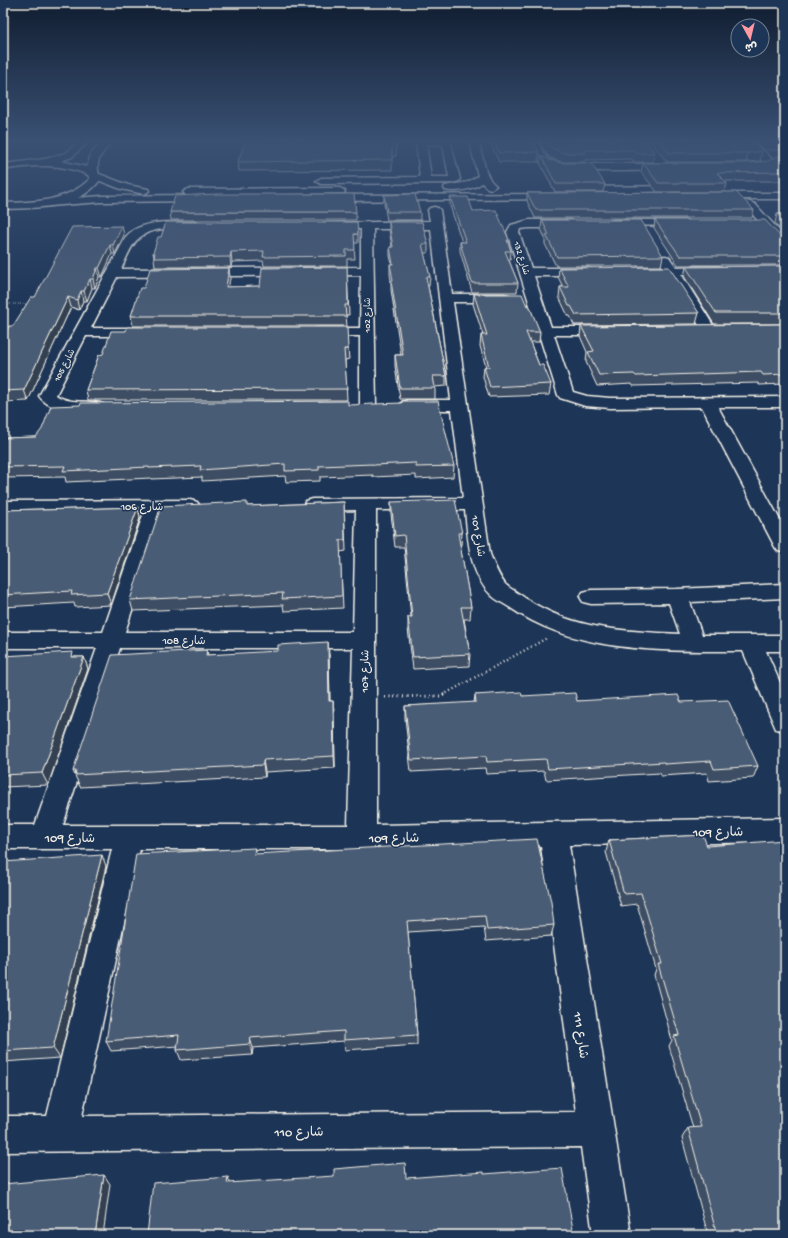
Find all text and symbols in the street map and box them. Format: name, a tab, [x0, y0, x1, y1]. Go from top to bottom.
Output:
north arrow	[730, 18, 770, 58]
text: ش	[744, 39, 758, 53]
street label: شارع 132	[510, 239, 531, 277]
street label: شارع 102	[363, 298, 374, 333]
street label: شارع 105	[52, 348, 78, 385]
street label: شارع 106	[120, 501, 163, 515]
street label: شارع 101	[467, 514, 487, 558]
street label: شارع 108	[161, 635, 206, 649]
street label: شارع 107	[359, 649, 373, 694]
street label: شارع 109	[692, 826, 743, 841]
street label: شارع 109	[44, 832, 95, 847]
street label: شارع 109	[368, 832, 419, 847]
street label: شارع 111	[569, 1010, 590, 1060]
street label: شارع 110	[273, 1126, 324, 1141]

